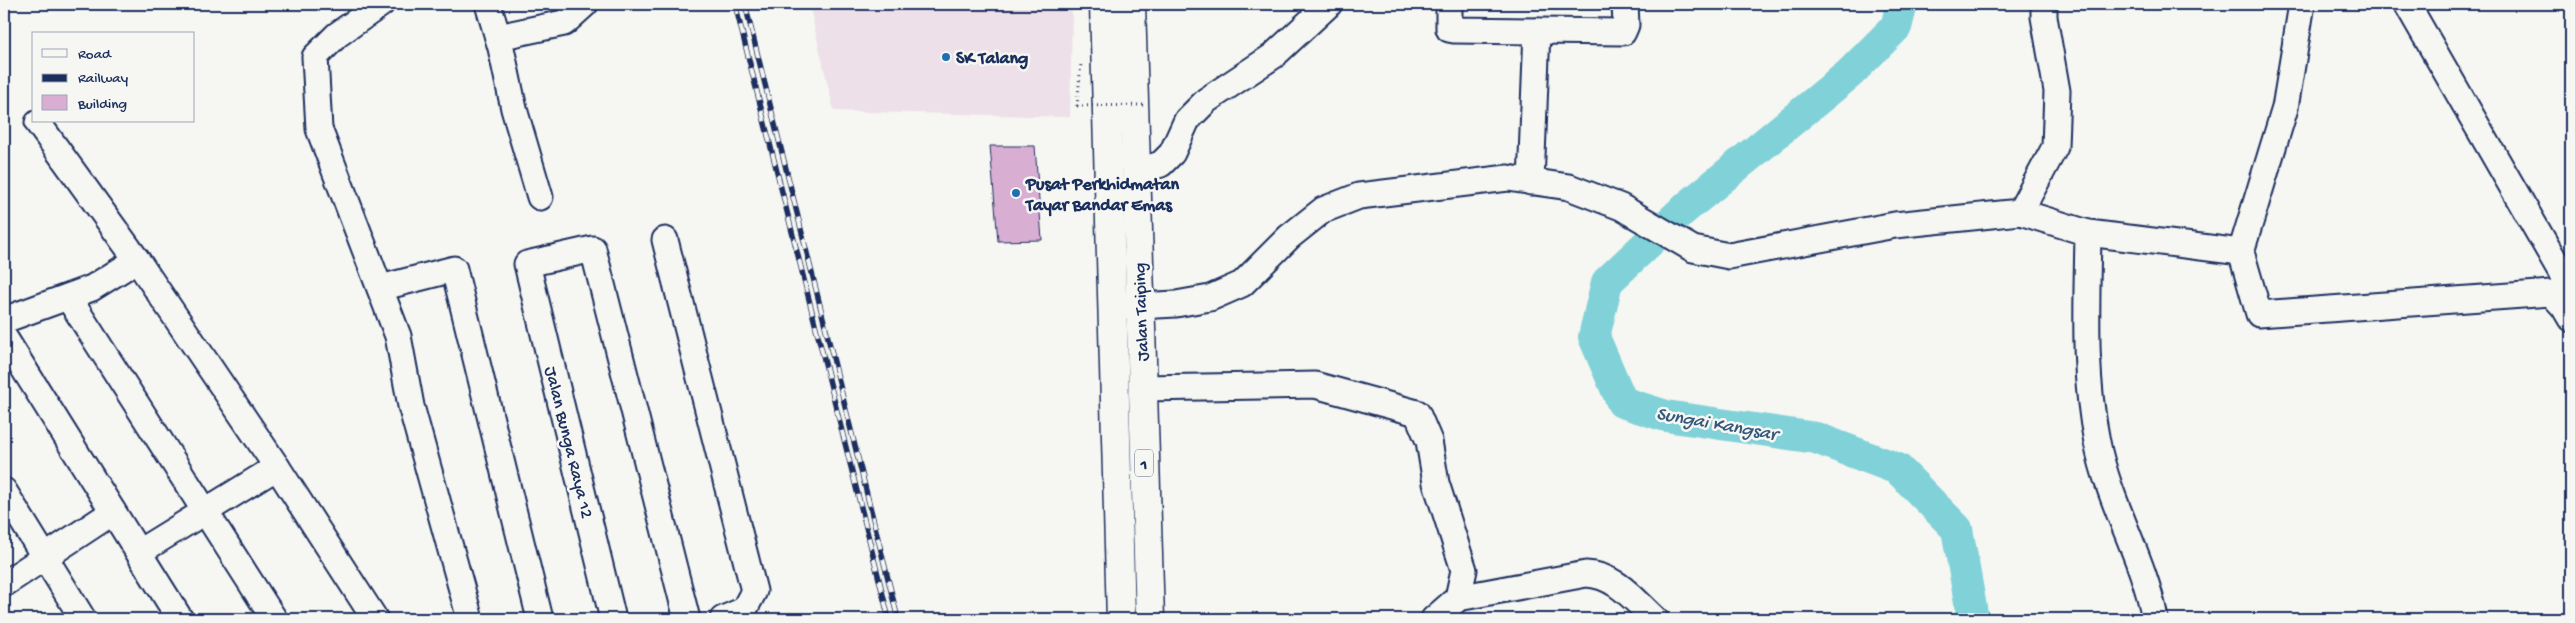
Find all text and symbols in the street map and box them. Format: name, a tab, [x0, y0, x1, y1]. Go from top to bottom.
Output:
legend	[32, 32, 195, 122]
text: Road	[78, 46, 112, 64]
place label: SK Talang	[956, 49, 1028, 70]
marker: SK Talang	[940, 51, 952, 63]
text: Railway	[78, 70, 129, 88]
text: Building	[77, 96, 127, 114]
place label: Pusat Perkhidmatan Tayar Bandar Emas	[1024, 175, 1179, 217]
marker: Pusat Perkhidmatan Tayar Bandar Emas	[1010, 187, 1022, 199]
street label: Jalan Taiping	[1130, 262, 1155, 362]
street label: Jalan Bunga Raya 12	[539, 365, 597, 521]
water label: Sungai Kangsar	[1654, 404, 1783, 448]
road number: 1	[1135, 449, 1153, 476]

